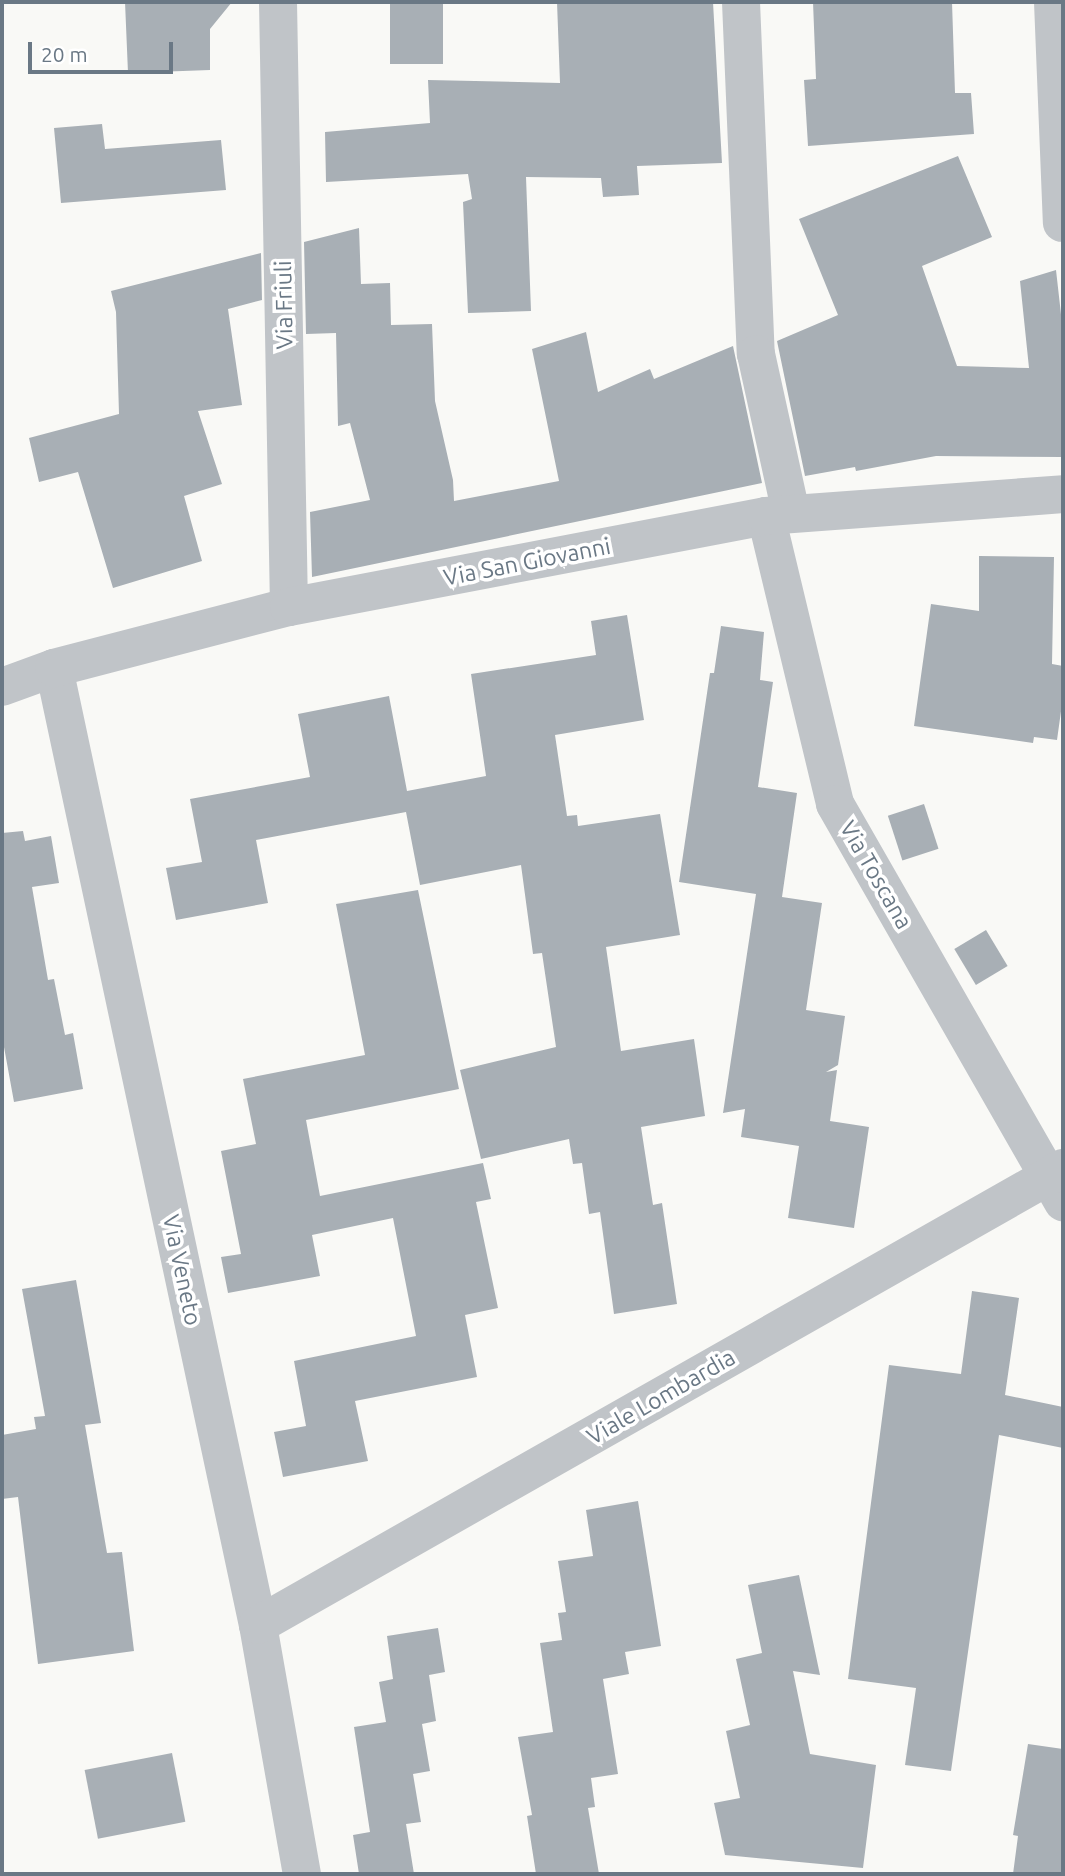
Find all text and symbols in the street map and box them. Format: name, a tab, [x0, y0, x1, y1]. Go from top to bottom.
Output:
scale bar	[32, 28, 177, 72]
text: 20 m	[41, 42, 88, 66]
street label: Via Friuli	[269, 260, 299, 350]
street label: Via San Giovanni	[441, 532, 613, 592]
street label: Via Toscana	[834, 816, 918, 934]
street label: Via Veneto	[157, 1212, 207, 1328]
street label: Viale Lombardia	[582, 1343, 740, 1451]

